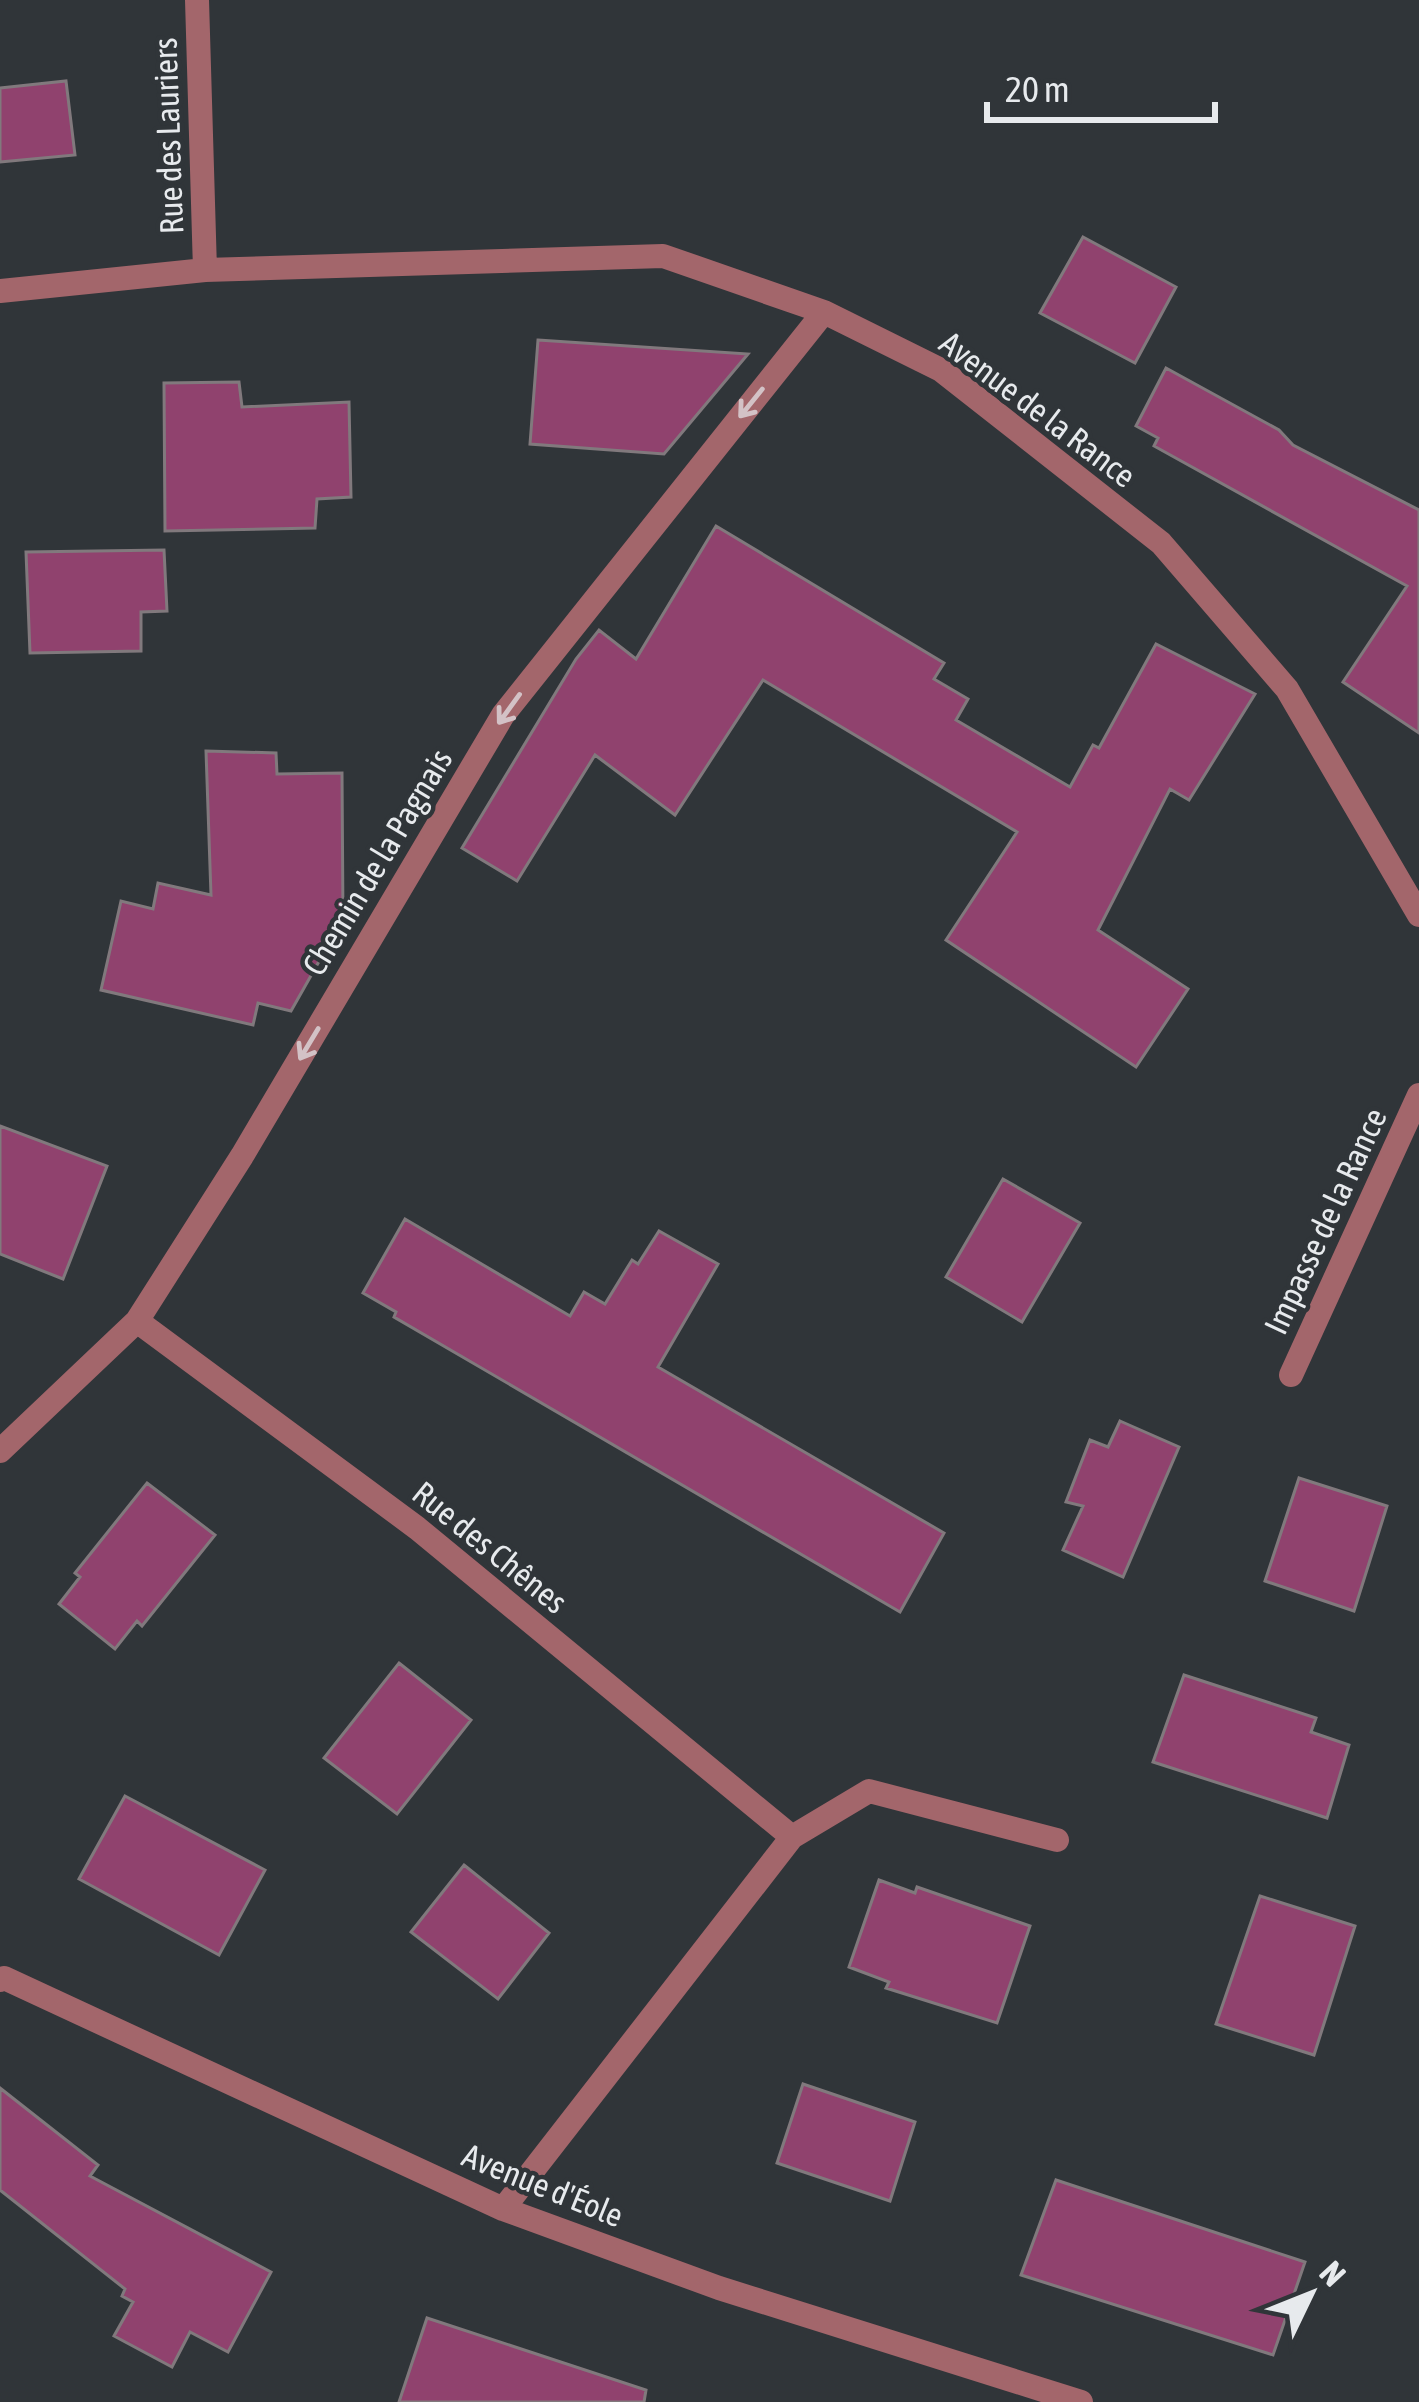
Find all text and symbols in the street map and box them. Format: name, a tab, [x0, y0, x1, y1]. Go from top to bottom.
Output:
street label: Rue des Lauriers	[146, 37, 190, 235]
scale bar	[987, 48, 1215, 122]
text: 20 m	[1005, 68, 1070, 110]
street label: Avenue de la Rance	[933, 323, 1143, 495]
one-way arrow	[738, 387, 765, 419]
one-way arrow	[496, 692, 522, 725]
street label: Chemin de la Pagnais	[295, 742, 459, 982]
one-way arrow	[296, 1025, 320, 1060]
street label: Impasse de la Rance	[1256, 1102, 1394, 1340]
street label: Rue des Chênes	[405, 1473, 575, 1621]
street label: Avenue d'Éole	[457, 2136, 629, 2234]
north arrow	[1251, 2234, 1371, 2354]
text: N	[1312, 2253, 1353, 2294]

